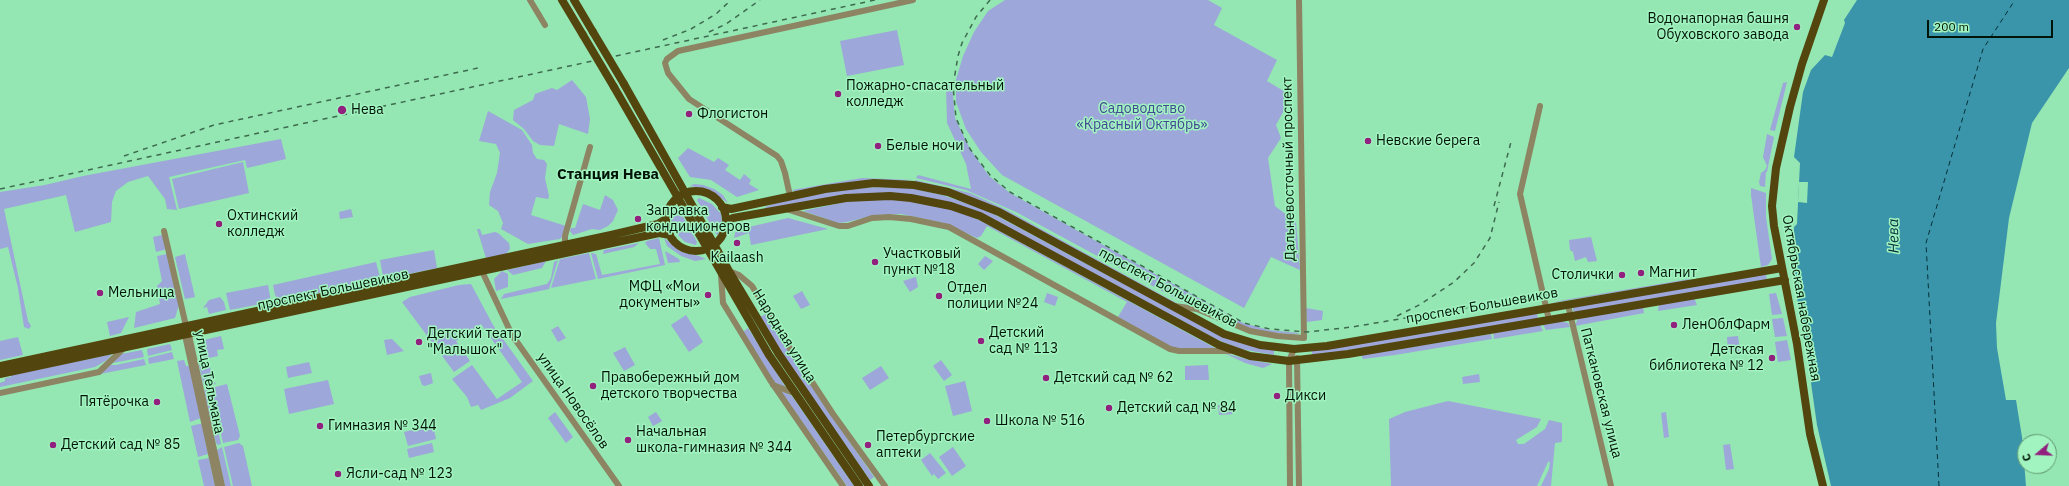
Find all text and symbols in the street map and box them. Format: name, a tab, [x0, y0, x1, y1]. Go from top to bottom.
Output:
place label: Водонапорная башня Обуховского завода	[1647, 11, 1789, 44]
scale bar	[1929, 12, 2055, 38]
text: 200 m	[1934, 19, 1969, 34]
marker: Водонапорная башня Обуховского завода	[1792, 22, 1802, 32]
street label: Дальневосточный проспект	[1279, 77, 1299, 261]
place label: Пожарно-спасательный колледж	[846, 78, 1004, 110]
marker: Пожарно-спасательный колледж	[833, 89, 843, 99]
park label: Садоводство «Красный Октябрь»	[1076, 101, 1208, 134]
place label: Нева	[351, 102, 384, 118]
marker: Нева	[336, 104, 348, 116]
place label: Флогистон	[697, 106, 768, 122]
marker: Флогистон	[684, 109, 694, 119]
place label: Невские берега	[1376, 133, 1480, 149]
marker: Невские берега	[1363, 136, 1373, 146]
place label: Белые ночи	[886, 138, 963, 154]
marker: Белые ночи	[873, 141, 883, 151]
district label: Станция Нева	[557, 166, 659, 184]
place label: Заправка кондиционеров	[646, 203, 750, 236]
place label: Охтинский колледж	[227, 208, 298, 240]
street label: Октябрьская набережная	[1778, 213, 1824, 383]
marker: Заправка кондиционеров	[633, 214, 643, 224]
water label: Нева	[1885, 218, 1903, 254]
marker: Охтинский колледж	[214, 219, 224, 229]
marker: Kailaash	[732, 238, 742, 248]
street label: проспект Большевиков	[1096, 244, 1240, 332]
place label: Участковый пункт №18	[883, 246, 961, 278]
place label: Kailaash	[710, 250, 764, 266]
marker: Участковый пункт №18	[870, 257, 880, 267]
place label: Магнит	[1649, 265, 1697, 281]
street label: проспект Большевиков	[256, 266, 410, 314]
place label: Столички	[1551, 267, 1614, 283]
marker: Магнит	[1636, 268, 1646, 278]
marker: Столички	[1617, 270, 1627, 280]
place label: МФЦ «Мои документы»	[620, 279, 700, 312]
place label: Отдел полиции №24	[947, 280, 1038, 312]
street label: проспект Большевиков	[1405, 284, 1559, 328]
place label: Мельница	[108, 285, 175, 301]
street label: Народная улица	[749, 286, 819, 386]
marker: Мельница	[95, 288, 105, 298]
marker: МФЦ «Мои документы»	[703, 290, 713, 300]
marker: Отдел полиции №24	[934, 291, 944, 301]
place label: ЛенОблФарм	[1682, 317, 1770, 333]
marker: ЛенОблФарм	[1669, 320, 1679, 330]
place label: Детский сад № 113	[989, 325, 1058, 358]
place label: Детский театр "Малышок"	[427, 326, 522, 358]
street label: Паткановская улица	[1577, 326, 1625, 460]
street label: улица Тельмана	[191, 329, 227, 435]
marker: Детский сад № 113	[976, 336, 986, 346]
marker: Детский театр "Малышок"	[414, 337, 424, 347]
place label: Детская библиотека № 12	[1649, 342, 1764, 374]
street label: улица Новосёлов	[534, 350, 612, 452]
marker: Детская библиотека № 12	[1767, 353, 1777, 363]
place label: Правобережный дом детского творчества	[601, 370, 740, 402]
place label: Детский сад № 62	[1054, 370, 1174, 386]
marker: Детский сад № 62	[1041, 373, 1051, 383]
marker: Правобережный дом детского творчества	[588, 381, 598, 391]
place label: Дикси	[1285, 388, 1326, 404]
marker: Дикси	[1272, 391, 1282, 401]
place label: Пятёрочка	[79, 394, 149, 410]
marker: Пятёрочка	[152, 397, 162, 407]
place label: Детский сад № 84	[1117, 400, 1237, 416]
marker: Детский сад № 84	[1104, 403, 1114, 413]
place label: Школа № 516	[995, 413, 1085, 429]
marker: Школа № 516	[982, 416, 992, 426]
place label: Гимназия № 344	[328, 418, 437, 434]
marker: Гимназия № 344	[315, 421, 325, 431]
place label: Начальная школа-гимназия № 344	[636, 424, 792, 456]
place label: Петербургские аптеки	[876, 429, 975, 462]
north arrow	[2017, 434, 2057, 474]
marker: Начальная школа-гимназия № 344	[623, 435, 633, 445]
place label: Детский сад № 85	[61, 437, 181, 453]
marker: Детский сад № 85	[48, 440, 58, 450]
marker: Петербургские аптеки	[863, 440, 873, 450]
text: С	[2019, 452, 2034, 463]
place label: Ясли-сад № 123	[346, 466, 453, 482]
marker: Ясли-сад № 123	[333, 469, 343, 479]

